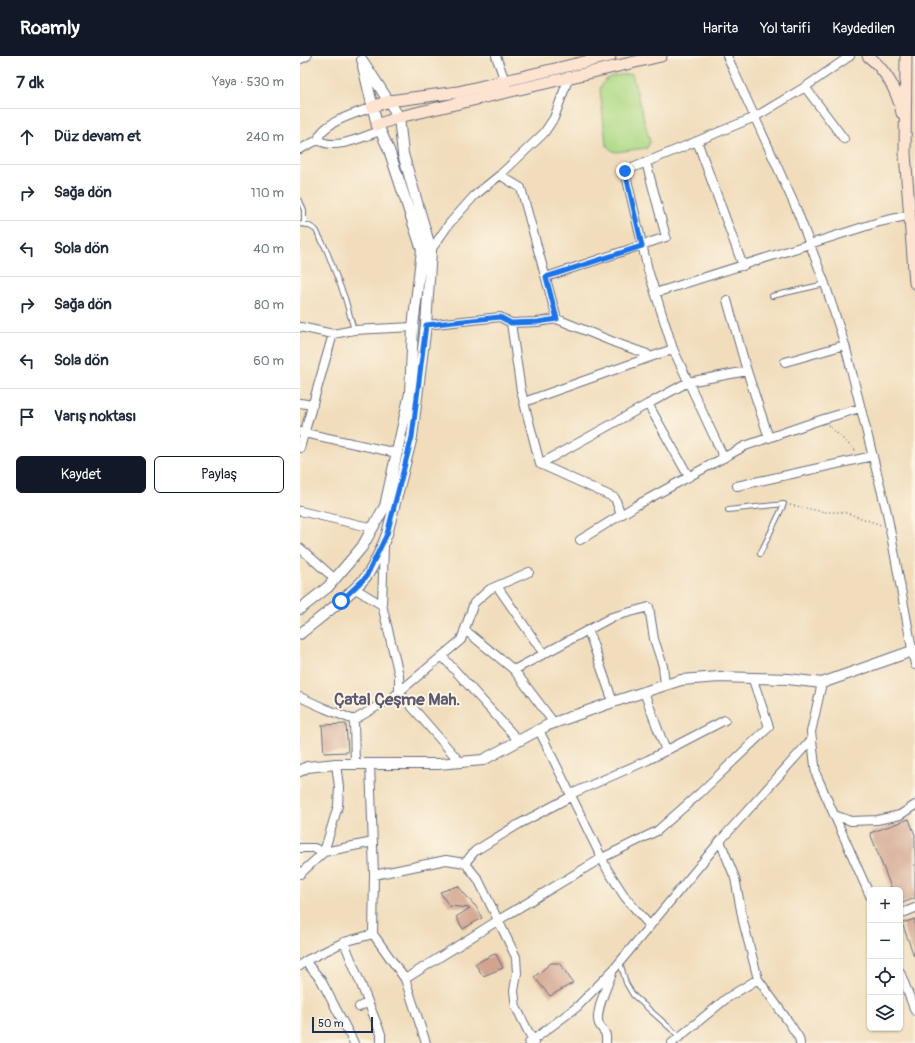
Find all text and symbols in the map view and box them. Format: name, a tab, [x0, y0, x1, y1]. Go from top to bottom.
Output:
text: Roamly	[20, 16, 80, 40]
text: Harita	[702, 20, 738, 37]
text: Yol tarifi	[760, 20, 810, 37]
text: Kaydedilen	[832, 20, 895, 37]
text: 7 dk	[16, 72, 44, 93]
text: Yaya · 530 m	[212, 74, 284, 90]
icon: ahead	[16, 126, 38, 148]
text: Düz devam et	[54, 127, 141, 146]
text: 240 m	[246, 129, 284, 145]
route end	[616, 162, 634, 180]
icon: right	[16, 182, 38, 204]
text: Sağa dön	[54, 183, 112, 202]
text: 110 m	[251, 185, 284, 201]
icon: left	[16, 238, 38, 260]
text: Sola dön	[54, 239, 109, 258]
text: 40 m	[253, 241, 284, 257]
icon: right	[16, 294, 38, 316]
text: Sağa dön	[54, 295, 112, 314]
text: 80 m	[254, 297, 284, 313]
icon: left	[16, 350, 38, 372]
text: Sola dön	[54, 351, 109, 370]
text: 60 m	[253, 353, 284, 369]
icon: arrive	[16, 406, 38, 428]
text: Varış noktası	[54, 407, 136, 426]
button: Kaydet	[16, 456, 146, 493]
button: Paylaş	[154, 456, 284, 493]
route start	[332, 592, 350, 610]
district label: Çatal Çeşme Mah.	[334, 689, 460, 710]
map controls	[867, 887, 903, 1031]
button: +	[867, 887, 903, 923]
button: −	[867, 923, 903, 959]
button: locate	[867, 959, 903, 995]
button: layers	[867, 995, 903, 1031]
scale bar	[312, 1015, 373, 1034]
text: 50 m	[318, 1017, 344, 1030]

